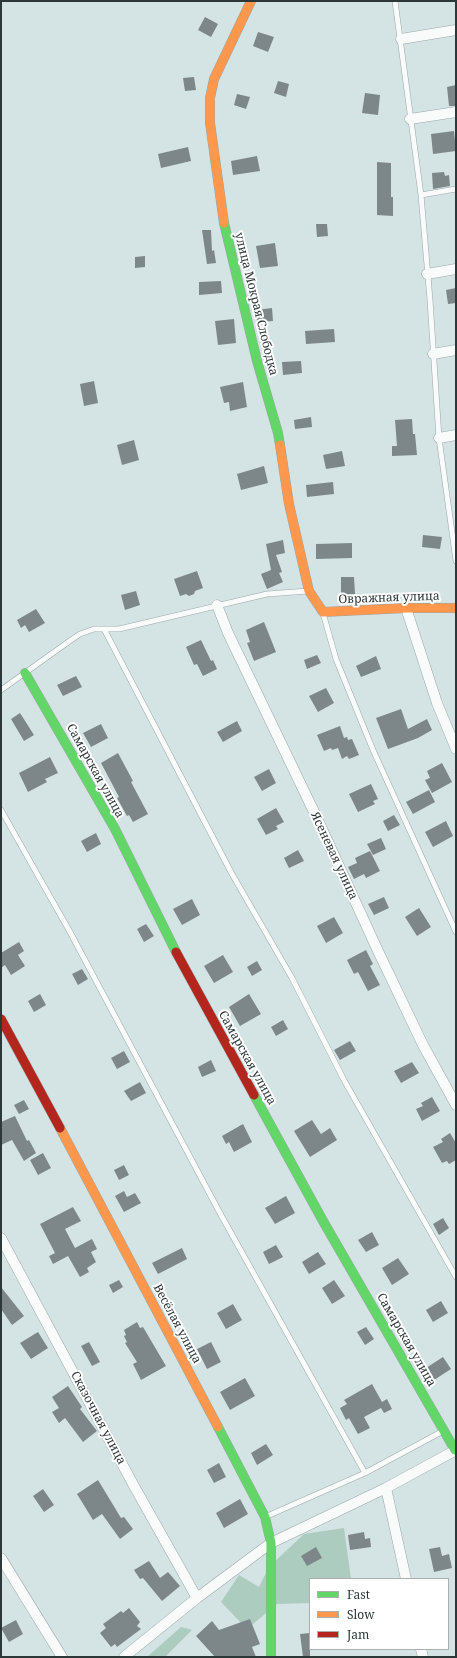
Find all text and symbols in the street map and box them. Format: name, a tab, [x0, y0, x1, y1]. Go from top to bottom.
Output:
street label: улица Мокрая Слободка	[231, 231, 281, 377]
street label: Овражная улица	[338, 589, 440, 607]
street label: Самарская улица	[63, 721, 127, 821]
street label: Ясеневая улица	[307, 810, 361, 902]
street label: Самарская улица	[215, 1008, 279, 1108]
street label: Весёлая улица	[150, 1282, 204, 1366]
street label: Самарская улица	[373, 1291, 439, 1389]
street label: Сказочная улица	[67, 1369, 129, 1467]
legend	[309, 1578, 449, 1650]
text: Fast	[347, 1586, 370, 1603]
text: Slow	[347, 1606, 375, 1623]
text: Jam	[347, 1626, 369, 1643]

